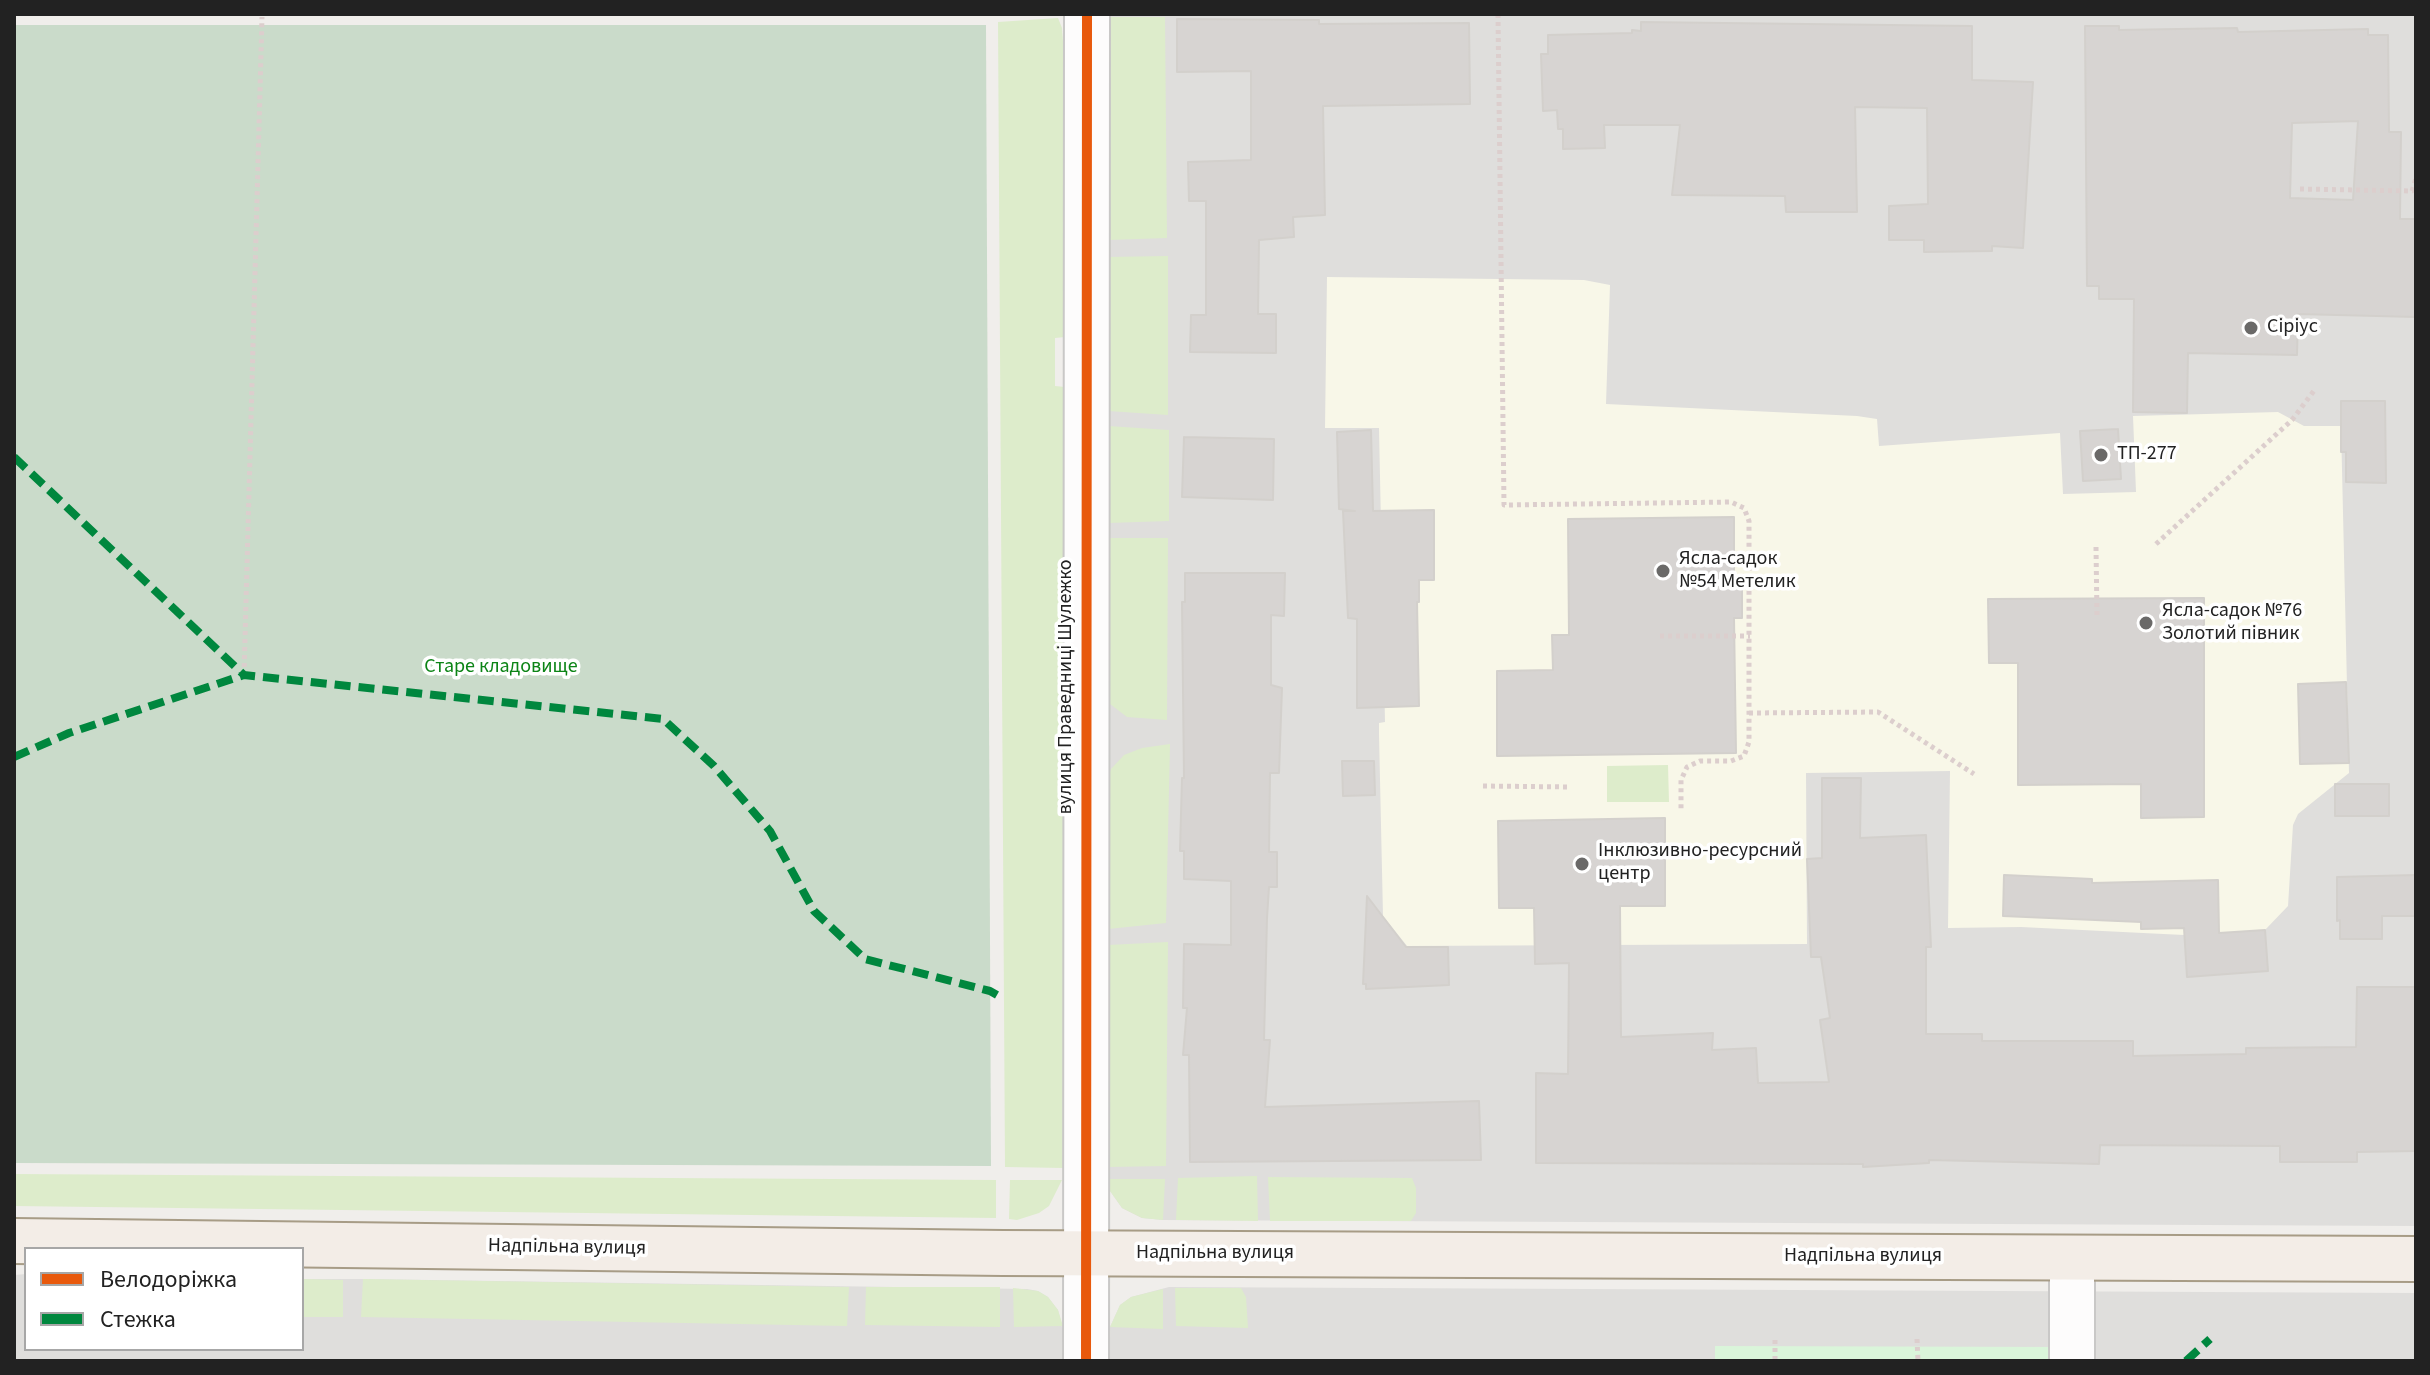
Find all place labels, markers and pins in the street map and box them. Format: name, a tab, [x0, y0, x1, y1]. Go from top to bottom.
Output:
place label: Сіріус	[2267, 316, 2318, 340]
marker: Сіріус	[2242, 319, 2260, 337]
place label: ТП-277	[2117, 443, 2177, 467]
marker: ТП-277	[2092, 446, 2110, 464]
place label: Ясла-садок №54 Метелик	[1679, 548, 1796, 595]
marker: Ясла-садок №54 Метелик	[1654, 562, 1672, 580]
place label: Ясла-садок №76 Золотий півник	[2162, 600, 2302, 647]
marker: Ясла-садок №76 Золотий півник	[2137, 614, 2155, 632]
place label: Інклюзивно-ресурсний центр	[1598, 840, 1802, 887]
marker: Інклюзивно-ресурсний центр	[1573, 855, 1591, 873]

